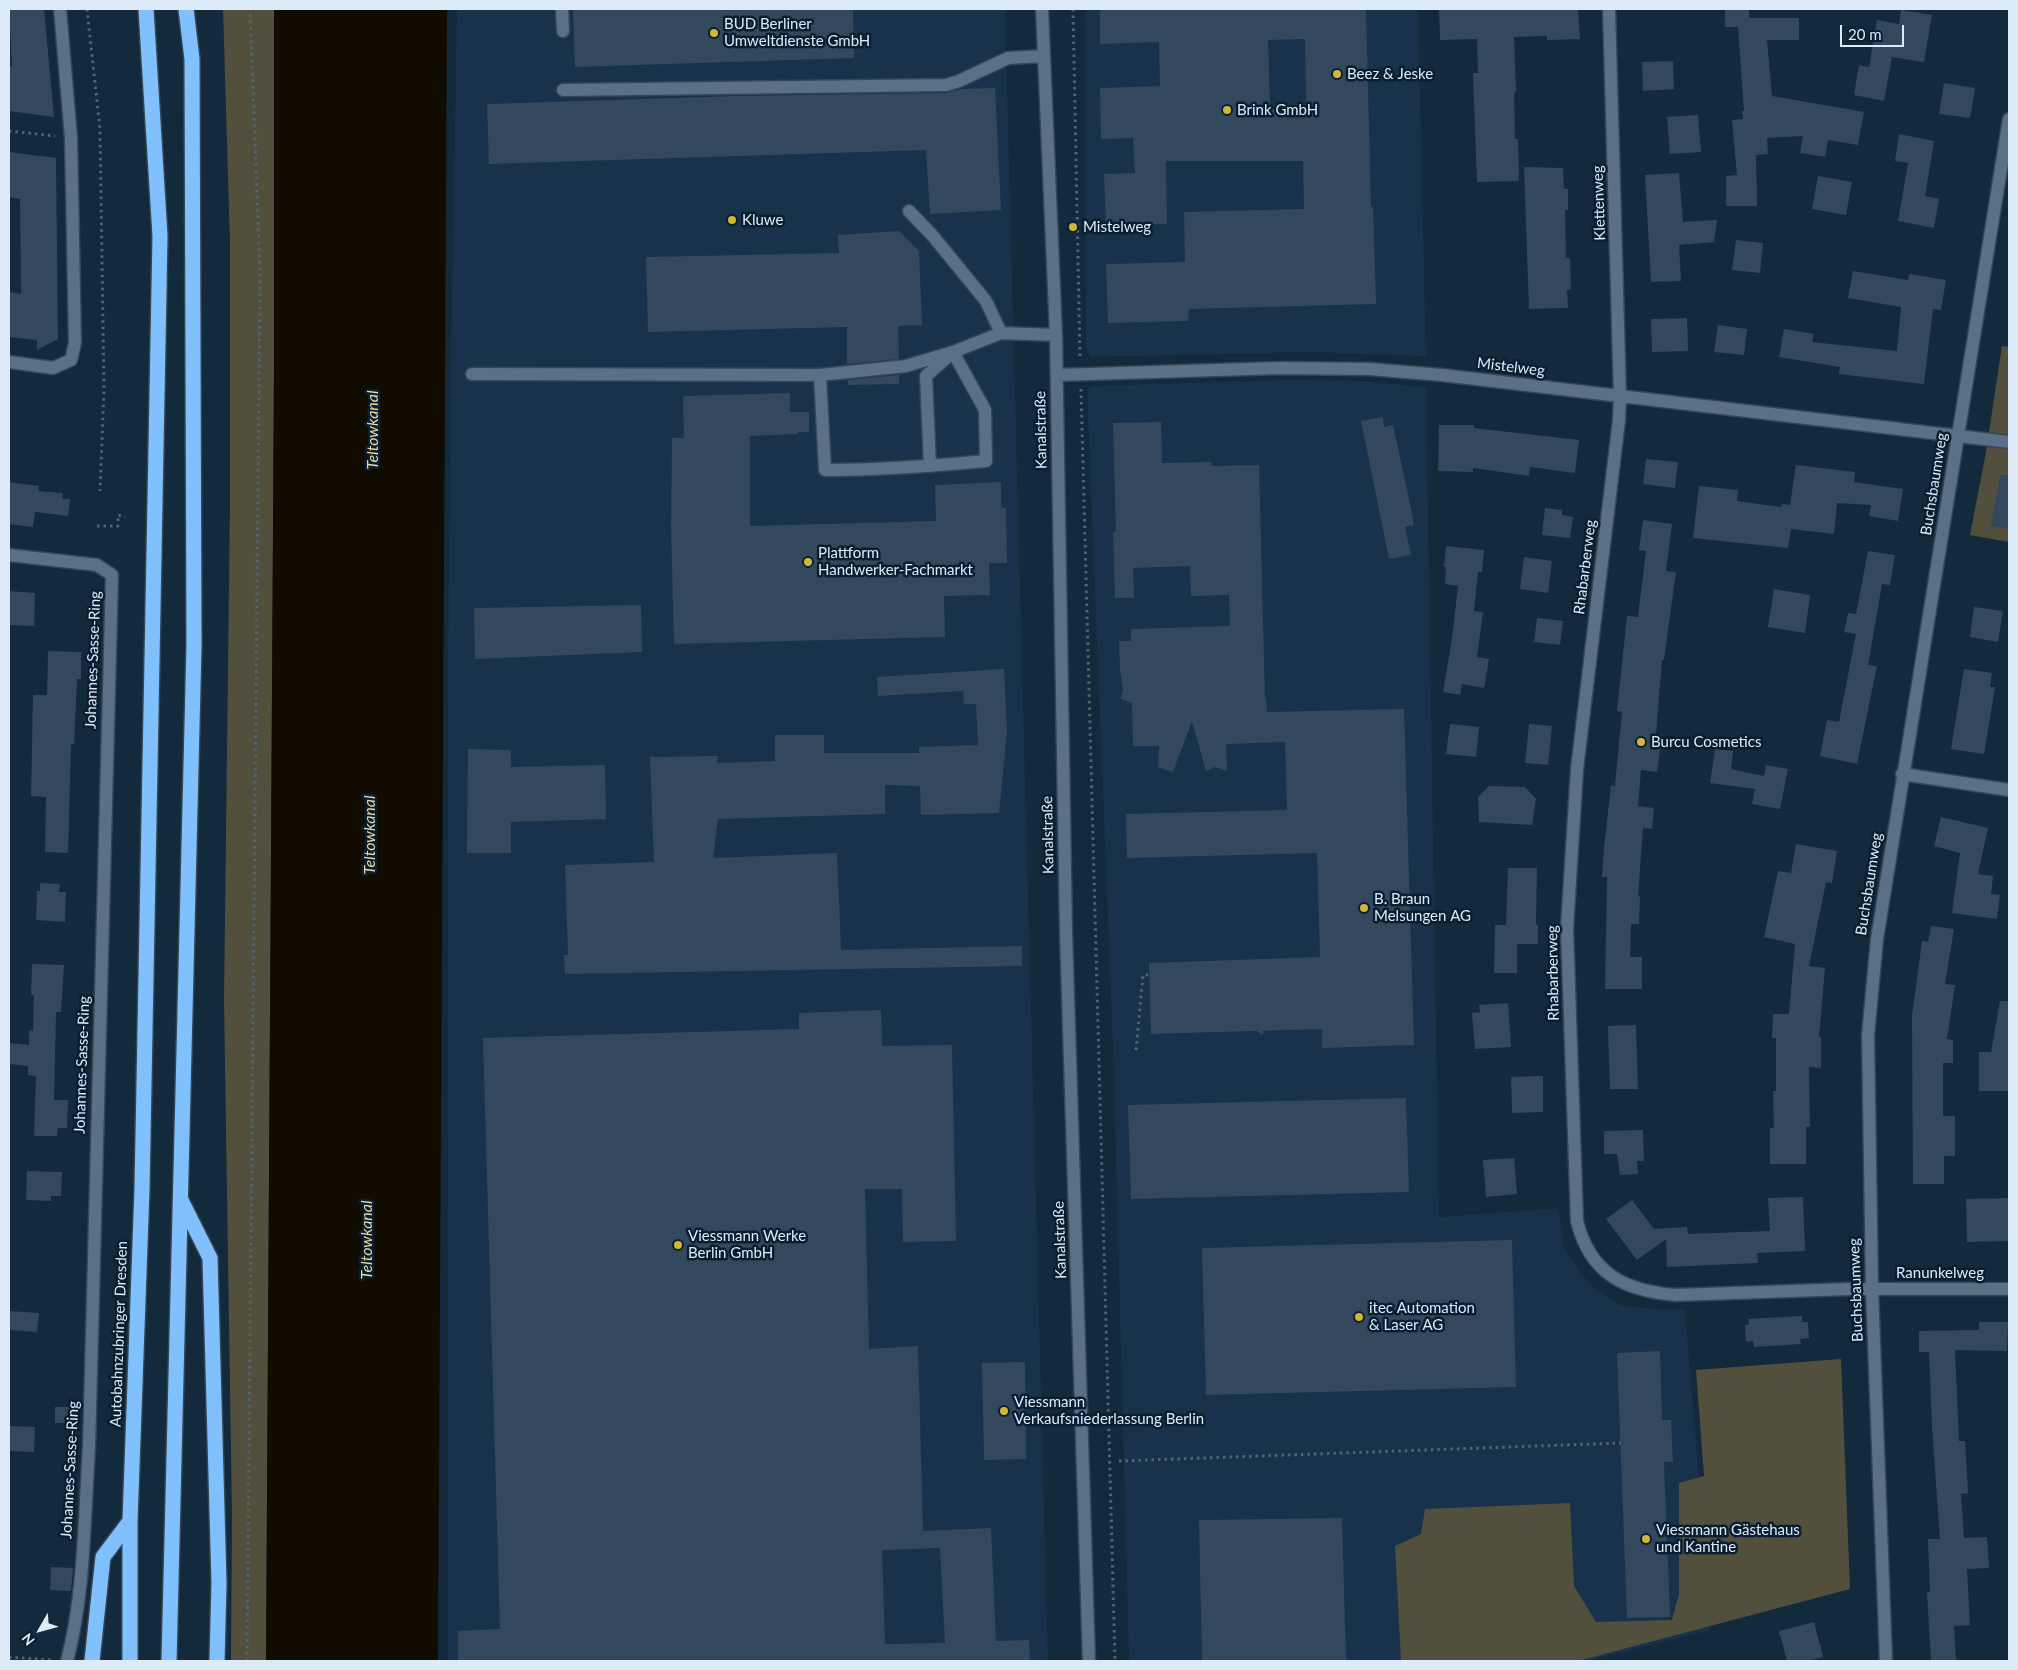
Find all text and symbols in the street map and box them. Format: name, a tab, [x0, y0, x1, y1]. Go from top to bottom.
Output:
place label: BUD Berliner Umweltdienste GmbH	[724, 15, 870, 50]
scale bar	[1843, 15, 1907, 47]
text: 20 m	[1848, 25, 1882, 43]
marker: BUD Berliner Umweltdienste GmbH	[708, 27, 720, 39]
place label: Beez & Jeske	[1347, 65, 1433, 83]
marker: Beez & Jeske	[1331, 68, 1343, 80]
place label: Brink GmbH	[1237, 101, 1318, 119]
marker: Brink GmbH	[1221, 104, 1233, 116]
street label: Klettenweg	[1589, 165, 1609, 241]
place label: Kluwe	[742, 211, 783, 229]
marker: Kluwe	[726, 214, 738, 226]
place label: Mistelweg	[1083, 218, 1151, 236]
marker: Mistelweg	[1067, 221, 1079, 233]
street label: Mistelweg	[1476, 354, 1546, 380]
water label: Teltowkanal	[363, 390, 383, 470]
street label: Kanalstraße	[1031, 391, 1051, 469]
street label: Buchsbaumweg	[1917, 431, 1951, 537]
street label: Rhabarberweg	[1570, 518, 1600, 616]
place label: Plattform Handwerker-Fachmarkt	[818, 544, 973, 579]
marker: Plattform Handwerker-Fachmarkt	[802, 556, 814, 568]
street label: Johannes-Sasse-Ring	[82, 591, 104, 729]
place label: Burcu Cosmetics	[1651, 733, 1761, 751]
marker: Burcu Cosmetics	[1635, 736, 1647, 748]
water label: Teltowkanal	[360, 795, 380, 875]
street label: Kanalstraße	[1038, 796, 1058, 874]
street label: Buchsbaumweg	[1852, 831, 1886, 937]
place label: B. Braun Melsungen AG	[1374, 890, 1471, 925]
marker: B. Braun Melsungen AG	[1358, 902, 1370, 914]
street label: Rhabarberweg	[1543, 925, 1563, 1021]
street label: Johannes-Sasse-Ring	[71, 996, 93, 1134]
water label: Teltowkanal	[357, 1200, 377, 1280]
street label: Kanalstraße	[1050, 1201, 1070, 1279]
place label: Viessmann Werke Berlin GmbH	[688, 1227, 806, 1262]
street label: Buchsbaumweg	[1845, 1238, 1867, 1342]
marker: Viessmann Werke Berlin GmbH	[672, 1239, 684, 1251]
street label: Autobahnzubringer Dresden	[107, 1241, 131, 1427]
street label: Ranunkelweg	[1896, 1264, 1984, 1282]
place label: itec Automation & Laser AG	[1369, 1299, 1475, 1334]
marker: itec Automation & Laser AG	[1353, 1311, 1365, 1323]
place label: Viessmann Verkaufsniederlassung Berlin	[1014, 1393, 1204, 1428]
street label: Johannes-Sasse-Ring	[57, 1401, 83, 1539]
marker: Viessmann Verkaufsniederlassung Berlin	[998, 1405, 1010, 1417]
place label: Viessmann Gästehaus und Kantine	[1656, 1521, 1800, 1556]
marker: Viessmann Gästehaus und Kantine	[1640, 1533, 1652, 1545]
north arrow	[15, 1605, 65, 1655]
text: N	[18, 1630, 38, 1649]

